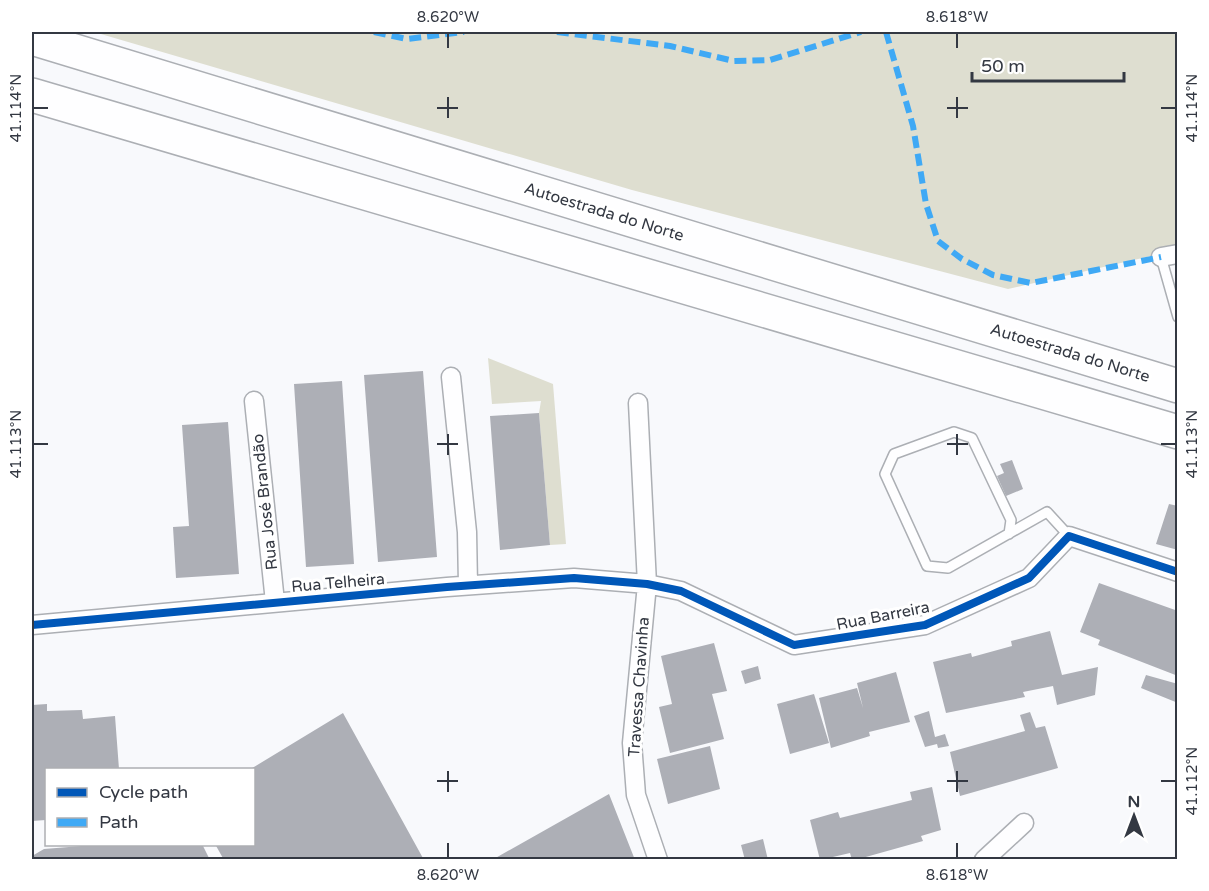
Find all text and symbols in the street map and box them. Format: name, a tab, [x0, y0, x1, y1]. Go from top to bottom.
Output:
text: 8.620°W	[417, 8, 479, 26]
text: 8.618°W	[926, 8, 988, 26]
scale bar	[972, 45, 1124, 83]
text: 50 m	[981, 55, 1025, 77]
text: 41.114°N	[7, 74, 25, 142]
text: 41.114°N	[1183, 74, 1201, 142]
street label: Autoestrada do Norte	[522, 178, 686, 246]
street label: Autoestrada do Norte	[988, 319, 1152, 387]
text: 41.113°N	[7, 410, 25, 478]
text: 41.113°N	[1183, 410, 1201, 478]
street label: Rua José Brandão	[248, 433, 282, 571]
street label: Rua Telheira	[290, 569, 386, 597]
street label: Rua Barreira	[835, 597, 931, 635]
street label: Travessa Chavinha	[624, 616, 654, 758]
text: 41.112°N	[1183, 747, 1201, 815]
legend	[45, 768, 255, 846]
text: Cycle path	[99, 781, 188, 803]
north arrow	[1104, 786, 1164, 846]
text: N	[1128, 792, 1140, 812]
text: Path	[99, 811, 138, 833]
text: 8.620°W	[417, 866, 479, 884]
text: 8.618°W	[926, 866, 988, 884]

